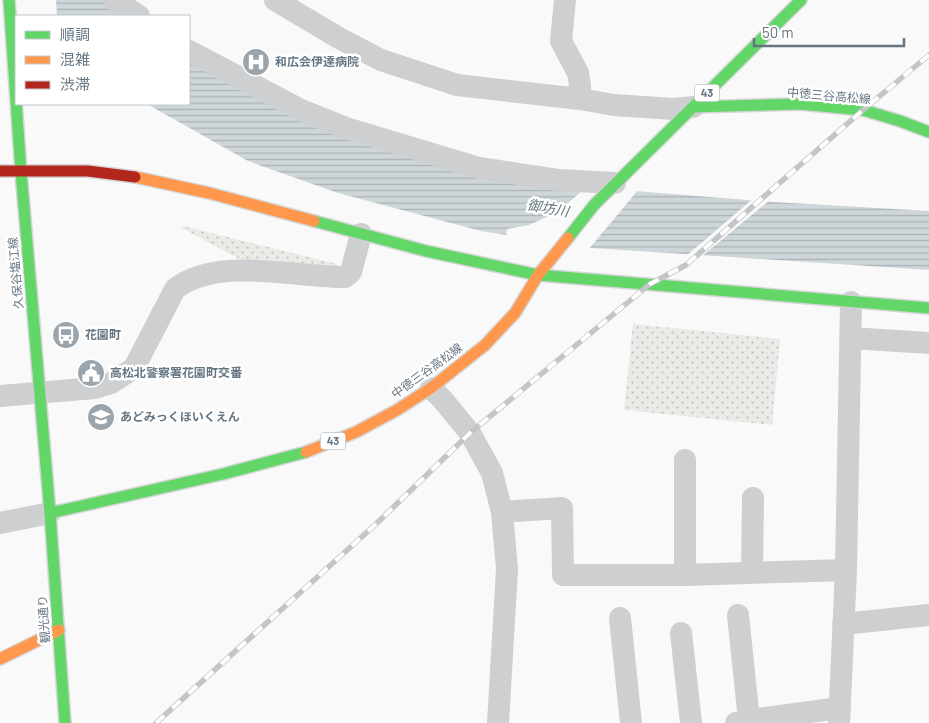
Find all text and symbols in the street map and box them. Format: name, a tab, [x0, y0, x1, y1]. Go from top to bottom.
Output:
legend	[15, 15, 190, 105]
scale bar	[754, 15, 904, 47]
text: 50 m	[762, 23, 794, 41]
text: 順調	[60, 25, 90, 43]
hospital icon: 和広会伊達病院	[241, 47, 271, 77]
text: 混雑	[60, 50, 90, 68]
place label: 和広会伊達病院	[275, 54, 359, 68]
text: 渋滞	[60, 75, 90, 93]
street label: 中徳三谷高松線	[787, 84, 872, 106]
road number: 43	[694, 85, 720, 102]
water label: 御坊川	[526, 195, 572, 220]
street label: 久保谷塩江線	[5, 237, 25, 310]
bus stop icon: 花園町	[51, 320, 81, 350]
place label: 花園町	[85, 327, 121, 341]
street label: 中徳三谷高松線	[388, 340, 465, 401]
public building icon: 高松北警察署花園町交番	[76, 358, 106, 388]
place label: 高松北警察署花園町交番	[110, 365, 243, 379]
school or university icon: あどみっくほいくえん	[86, 402, 116, 432]
place label: あどみっくほいくえん	[120, 409, 240, 423]
road number: 43	[320, 432, 346, 450]
street label: 観光通り	[34, 595, 52, 644]

